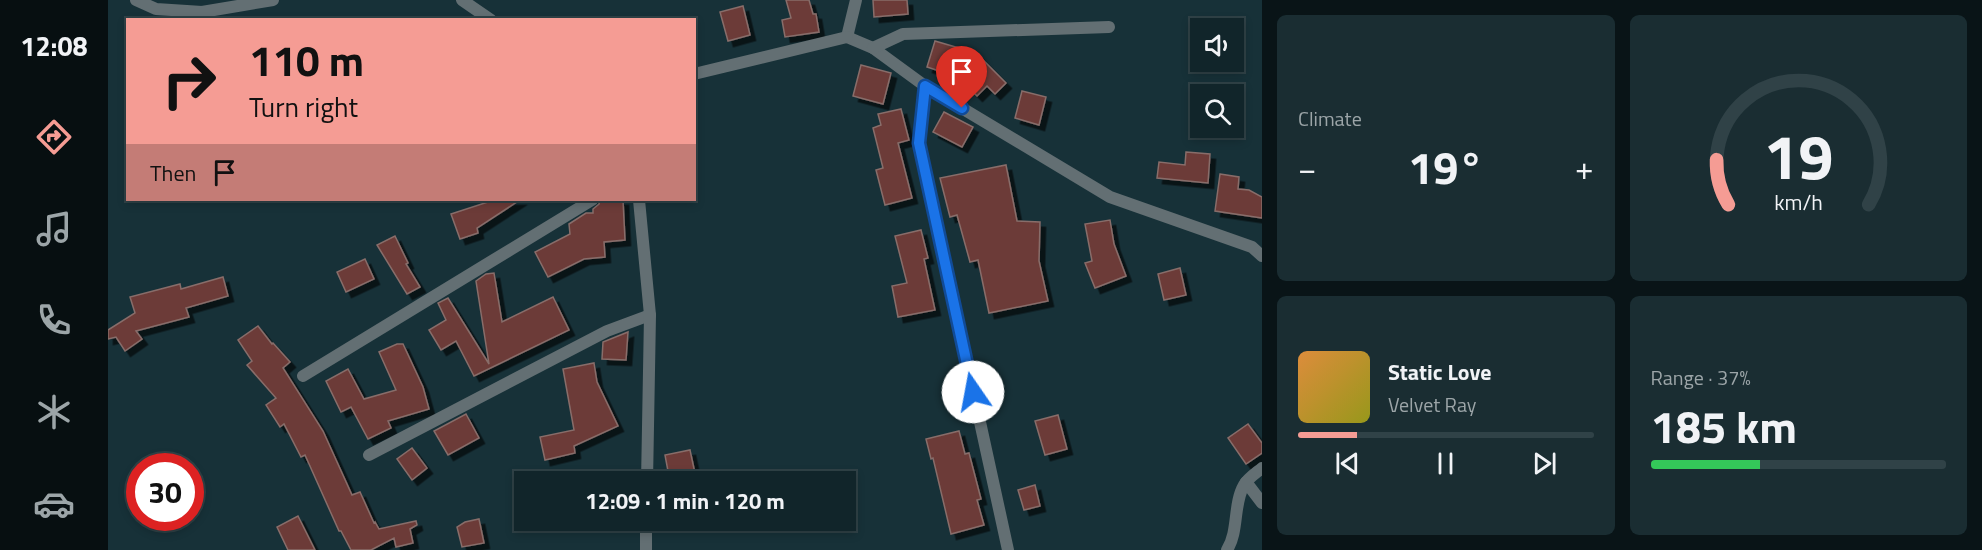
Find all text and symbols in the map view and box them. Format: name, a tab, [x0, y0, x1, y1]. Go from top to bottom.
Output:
map controls	[1190, 18, 1244, 138]
button: sound	[1190, 18, 1244, 72]
text: 12:08	[20, 25, 88, 66]
text: 110 m	[249, 28, 364, 92]
icon: right	[150, 42, 228, 120]
pin	[936, 46, 987, 108]
icon: arrive	[945, 55, 978, 88]
button: search	[1190, 84, 1244, 138]
text: Turn right	[249, 86, 358, 127]
text: Climate	[1298, 103, 1362, 134]
text: 19	[1763, 108, 1833, 203]
icon: directions	[33, 116, 75, 158]
text: 19°	[1408, 133, 1484, 201]
text: −	[1298, 143, 1316, 193]
text: +	[1575, 143, 1593, 193]
text: Then	[150, 156, 196, 190]
icon: arrive	[208, 156, 241, 189]
text: km/h	[1774, 186, 1823, 218]
icon: music	[33, 208, 75, 250]
icon: phone	[33, 299, 75, 341]
text: Static Love	[1388, 355, 1491, 389]
position arrow	[941, 360, 1005, 424]
text: Range · 37%	[1651, 362, 1751, 393]
text: Velvet Ray	[1388, 389, 1477, 420]
icon: climate	[33, 391, 75, 433]
text: 185 km	[1651, 392, 1797, 460]
icon: previous	[1331, 447, 1364, 480]
icon: pause	[1429, 447, 1462, 480]
icon: next	[1528, 447, 1561, 480]
speed limit sign: 30	[126, 453, 204, 531]
icon: car	[33, 483, 75, 525]
text: 12:09 · 1 min · 120 m	[585, 484, 785, 518]

